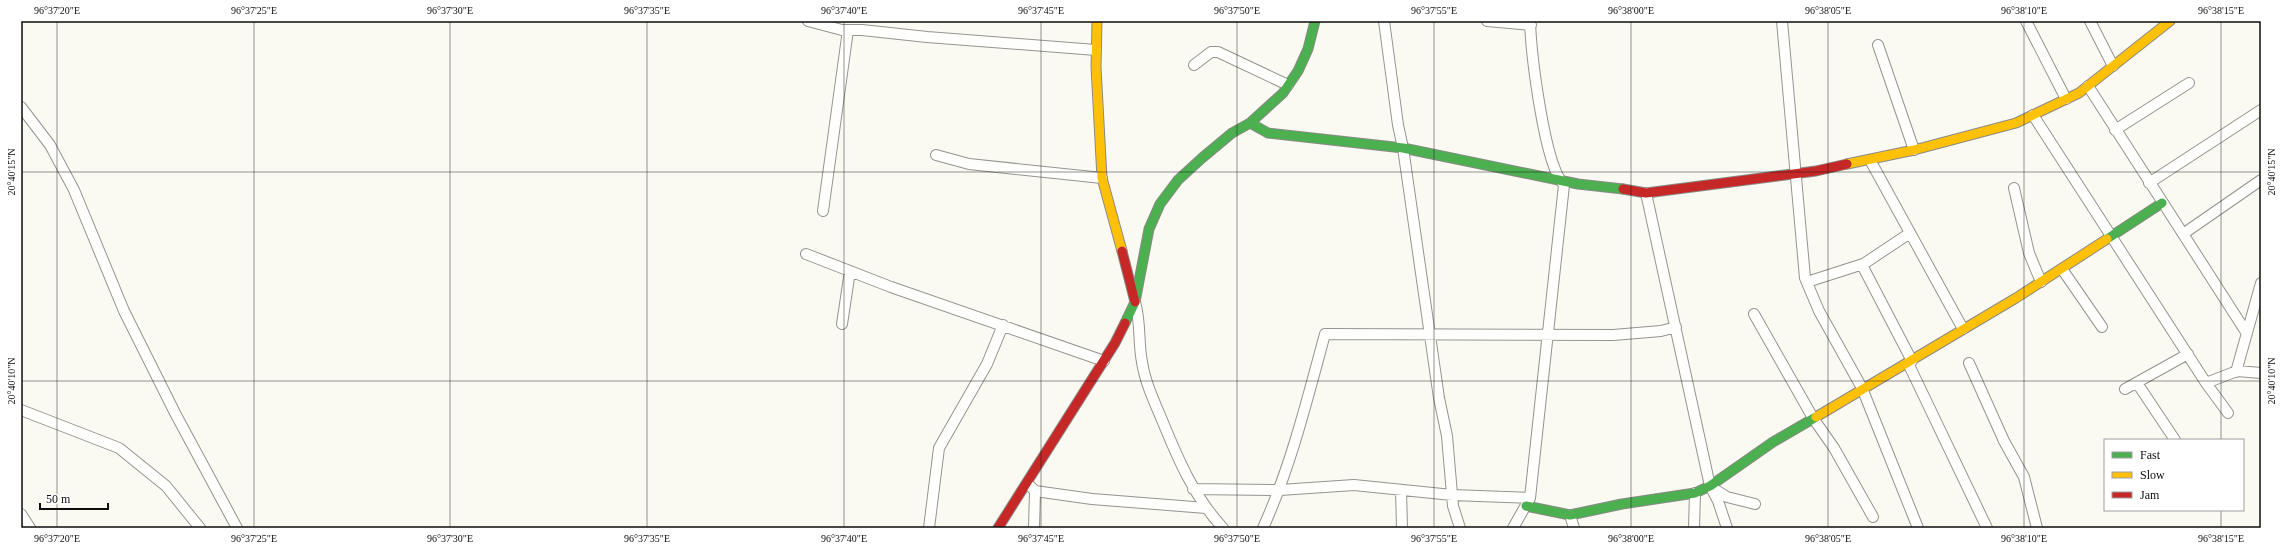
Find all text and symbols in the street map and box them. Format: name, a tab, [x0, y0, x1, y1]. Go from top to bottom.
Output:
text: 96°37'20"E	[34, 5, 80, 16]
text: 96°37'25"E	[231, 5, 277, 16]
text: 96°37'30"E	[427, 5, 473, 16]
text: 96°37'35"E	[624, 5, 670, 16]
text: 96°37'40"E	[821, 5, 867, 16]
text: 96°37'45"E	[1018, 5, 1064, 16]
text: 96°37'50"E	[1214, 5, 1260, 16]
text: 96°37'55"E	[1411, 5, 1457, 16]
text: 96°38'00"E	[1608, 5, 1654, 16]
text: 96°38'05"E	[1805, 5, 1851, 16]
text: 96°38'10"E	[2001, 5, 2047, 16]
text: 96°38'15"E	[2198, 5, 2244, 16]
text: 20°40'15"N	[6, 148, 17, 196]
text: 20°40'15"N	[2266, 148, 2277, 196]
text: 20°40'10"N	[6, 357, 17, 405]
text: 20°40'10"N	[2266, 357, 2277, 405]
legend	[2104, 439, 2244, 511]
text: Fast	[2140, 448, 2161, 462]
text: Slow	[2140, 468, 2165, 482]
scale bar	[40, 485, 108, 511]
text: Jam	[2140, 488, 2160, 502]
text: 50 m	[46, 492, 71, 506]
text: 96°37'20"E	[34, 533, 80, 544]
text: 96°37'25"E	[231, 533, 277, 544]
text: 96°37'30"E	[427, 533, 473, 544]
text: 96°37'35"E	[624, 533, 670, 544]
text: 96°37'40"E	[821, 533, 867, 544]
text: 96°37'45"E	[1018, 533, 1064, 544]
text: 96°37'50"E	[1214, 533, 1260, 544]
text: 96°37'55"E	[1411, 533, 1457, 544]
text: 96°38'00"E	[1608, 533, 1654, 544]
text: 96°38'05"E	[1805, 533, 1851, 544]
text: 96°38'10"E	[2001, 533, 2047, 544]
text: 96°38'15"E	[2198, 533, 2244, 544]

